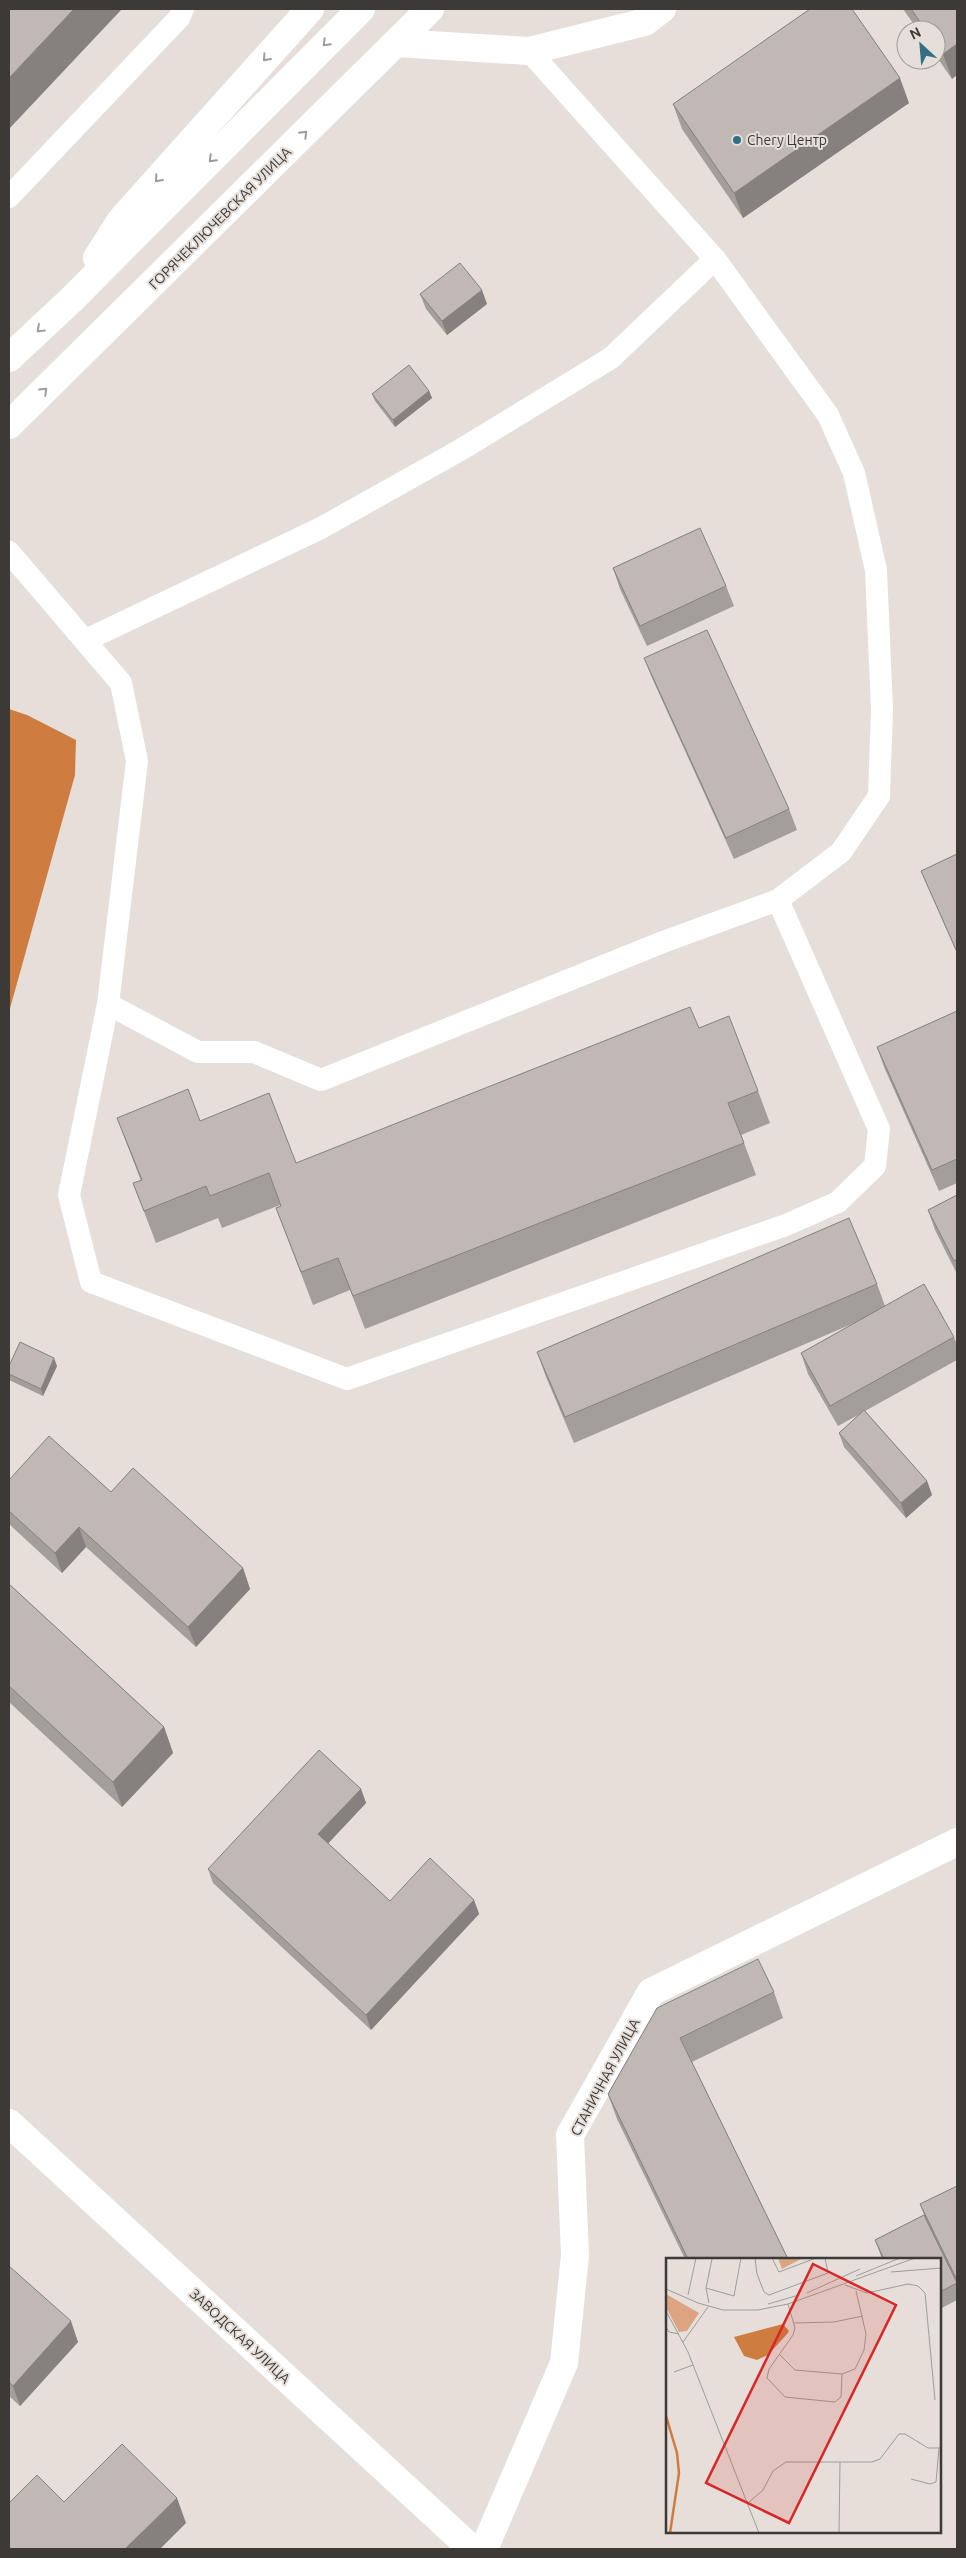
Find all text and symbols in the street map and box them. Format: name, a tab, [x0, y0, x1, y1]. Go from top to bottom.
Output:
north arrow	[896, 20, 946, 70]
text: N	[907, 24, 924, 43]
one-way arrow	[323, 38, 332, 47]
one-way arrow	[263, 53, 272, 62]
one-way arrow	[299, 131, 308, 140]
place label: Chery Центр	[747, 132, 827, 148]
marker: Chery Центр	[731, 134, 743, 146]
street label: ГОРЯЧЕКЛЮЧЕВСКАЯ УЛИЦА	[146, 144, 294, 292]
one-way arrow	[209, 153, 218, 162]
one-way arrow	[155, 174, 164, 183]
one-way arrow	[37, 323, 46, 332]
one-way arrow	[38, 388, 47, 397]
street label: СТАНИЧНАЯ УЛИЦА	[567, 2016, 643, 2138]
inset map	[666, 2258, 941, 2533]
street label: ЗАВОДСКАЯ УЛИЦА	[187, 2285, 293, 2387]

